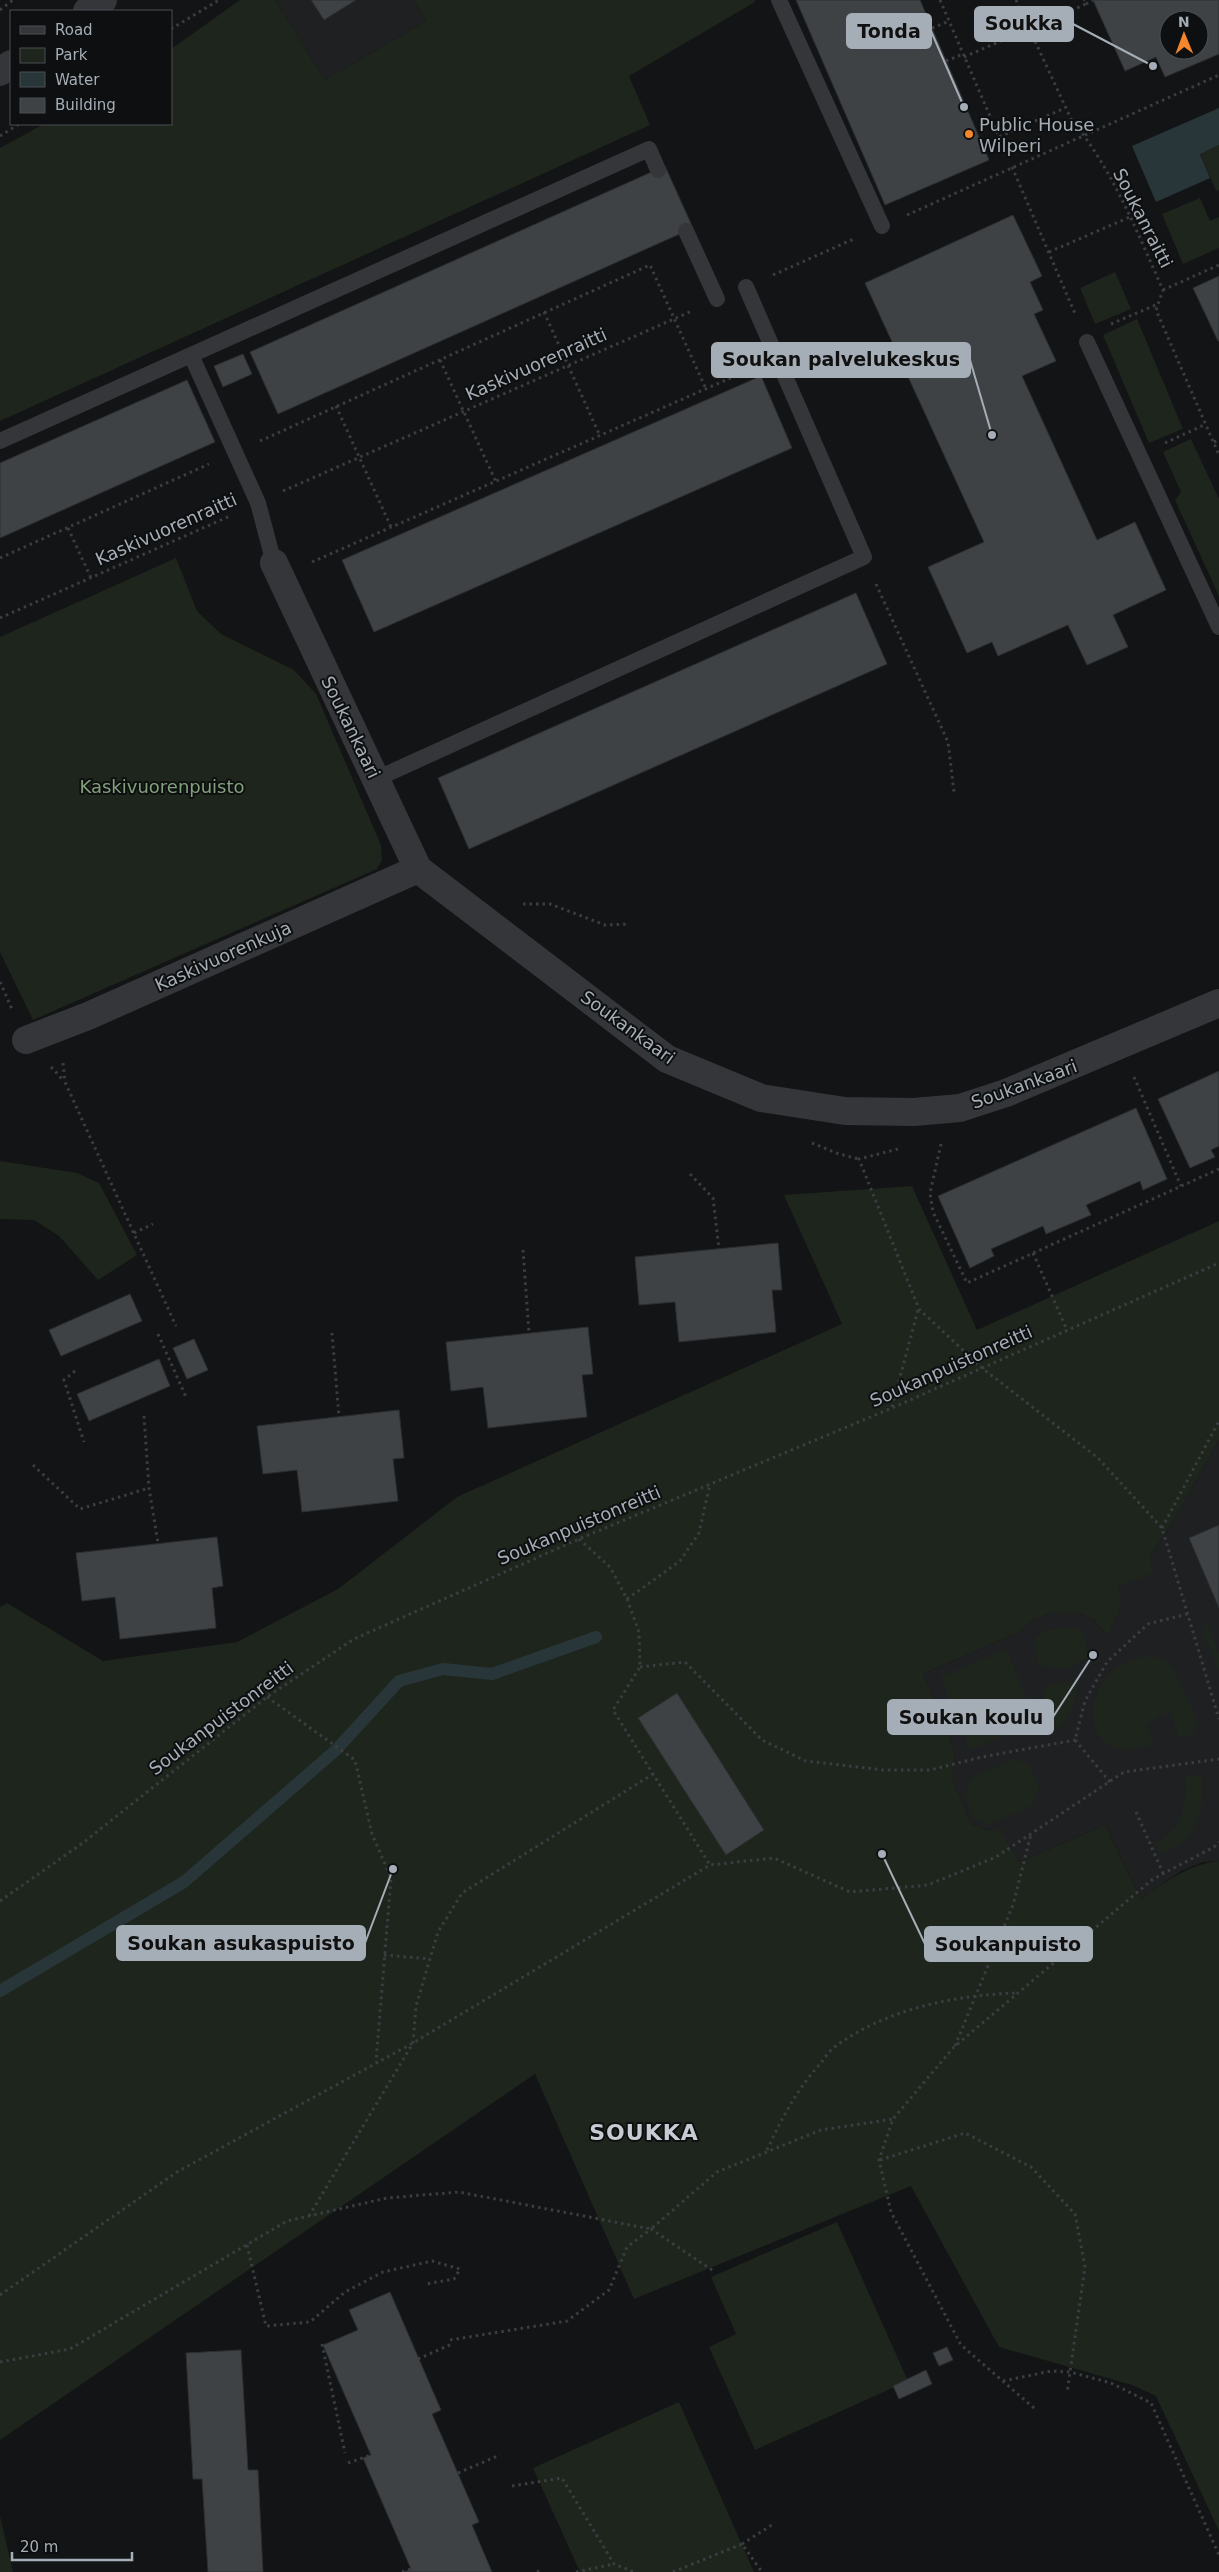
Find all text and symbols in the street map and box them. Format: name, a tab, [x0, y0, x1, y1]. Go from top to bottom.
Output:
callout: Soukka	[975, 7, 1073, 41]
legend	[10, 10, 172, 125]
north arrow	[1159, 10, 1209, 60]
text: Soukka	[985, 12, 1063, 34]
callout: Tonda	[847, 14, 931, 48]
text: N	[1178, 14, 1190, 30]
text: Tonda	[857, 20, 921, 42]
text: Road	[55, 21, 93, 39]
text: Park	[55, 46, 88, 64]
text: Water	[55, 71, 100, 89]
text: Building	[55, 96, 116, 114]
place label: Public House Wilperi	[979, 114, 1094, 156]
marker: Public House Wilperi	[963, 128, 975, 140]
street label: Soukanraitti	[1109, 165, 1177, 271]
street label: Kaskivuorenraitti	[462, 323, 610, 405]
callout: Soukan palvelukeskus	[712, 343, 970, 377]
text: Soukan palvelukeskus	[722, 348, 960, 370]
street label: Kaskivuorenraitti	[92, 488, 240, 570]
street label: Soukankaari	[317, 673, 385, 781]
park label: Kaskivuorenpuisto	[79, 776, 245, 797]
street label: Kaskivuorenkuja	[151, 916, 295, 996]
street label: Soukankaari	[577, 986, 679, 1068]
street label: Soukankaari	[968, 1055, 1080, 1113]
street label: Soukanpuistonreitti	[867, 1321, 1035, 1411]
street label: Soukanpuistonreitti	[494, 1481, 664, 1569]
street label: Soukanpuistonreitti	[145, 1657, 297, 1779]
callout: Soukan koulu	[888, 1700, 1053, 1734]
text: Soukan koulu	[899, 1706, 1043, 1728]
callout: Soukan asukaspuisto	[117, 1926, 365, 1960]
callout: Soukanpuisto	[925, 1927, 1092, 1961]
text: Soukan asukaspuisto	[127, 1932, 355, 1954]
text: Soukanpuisto	[935, 1933, 1081, 1955]
district label: SOUKKA	[589, 2120, 699, 2145]
scale bar	[12, 2530, 132, 2562]
text: 20 m	[20, 2538, 58, 2556]

